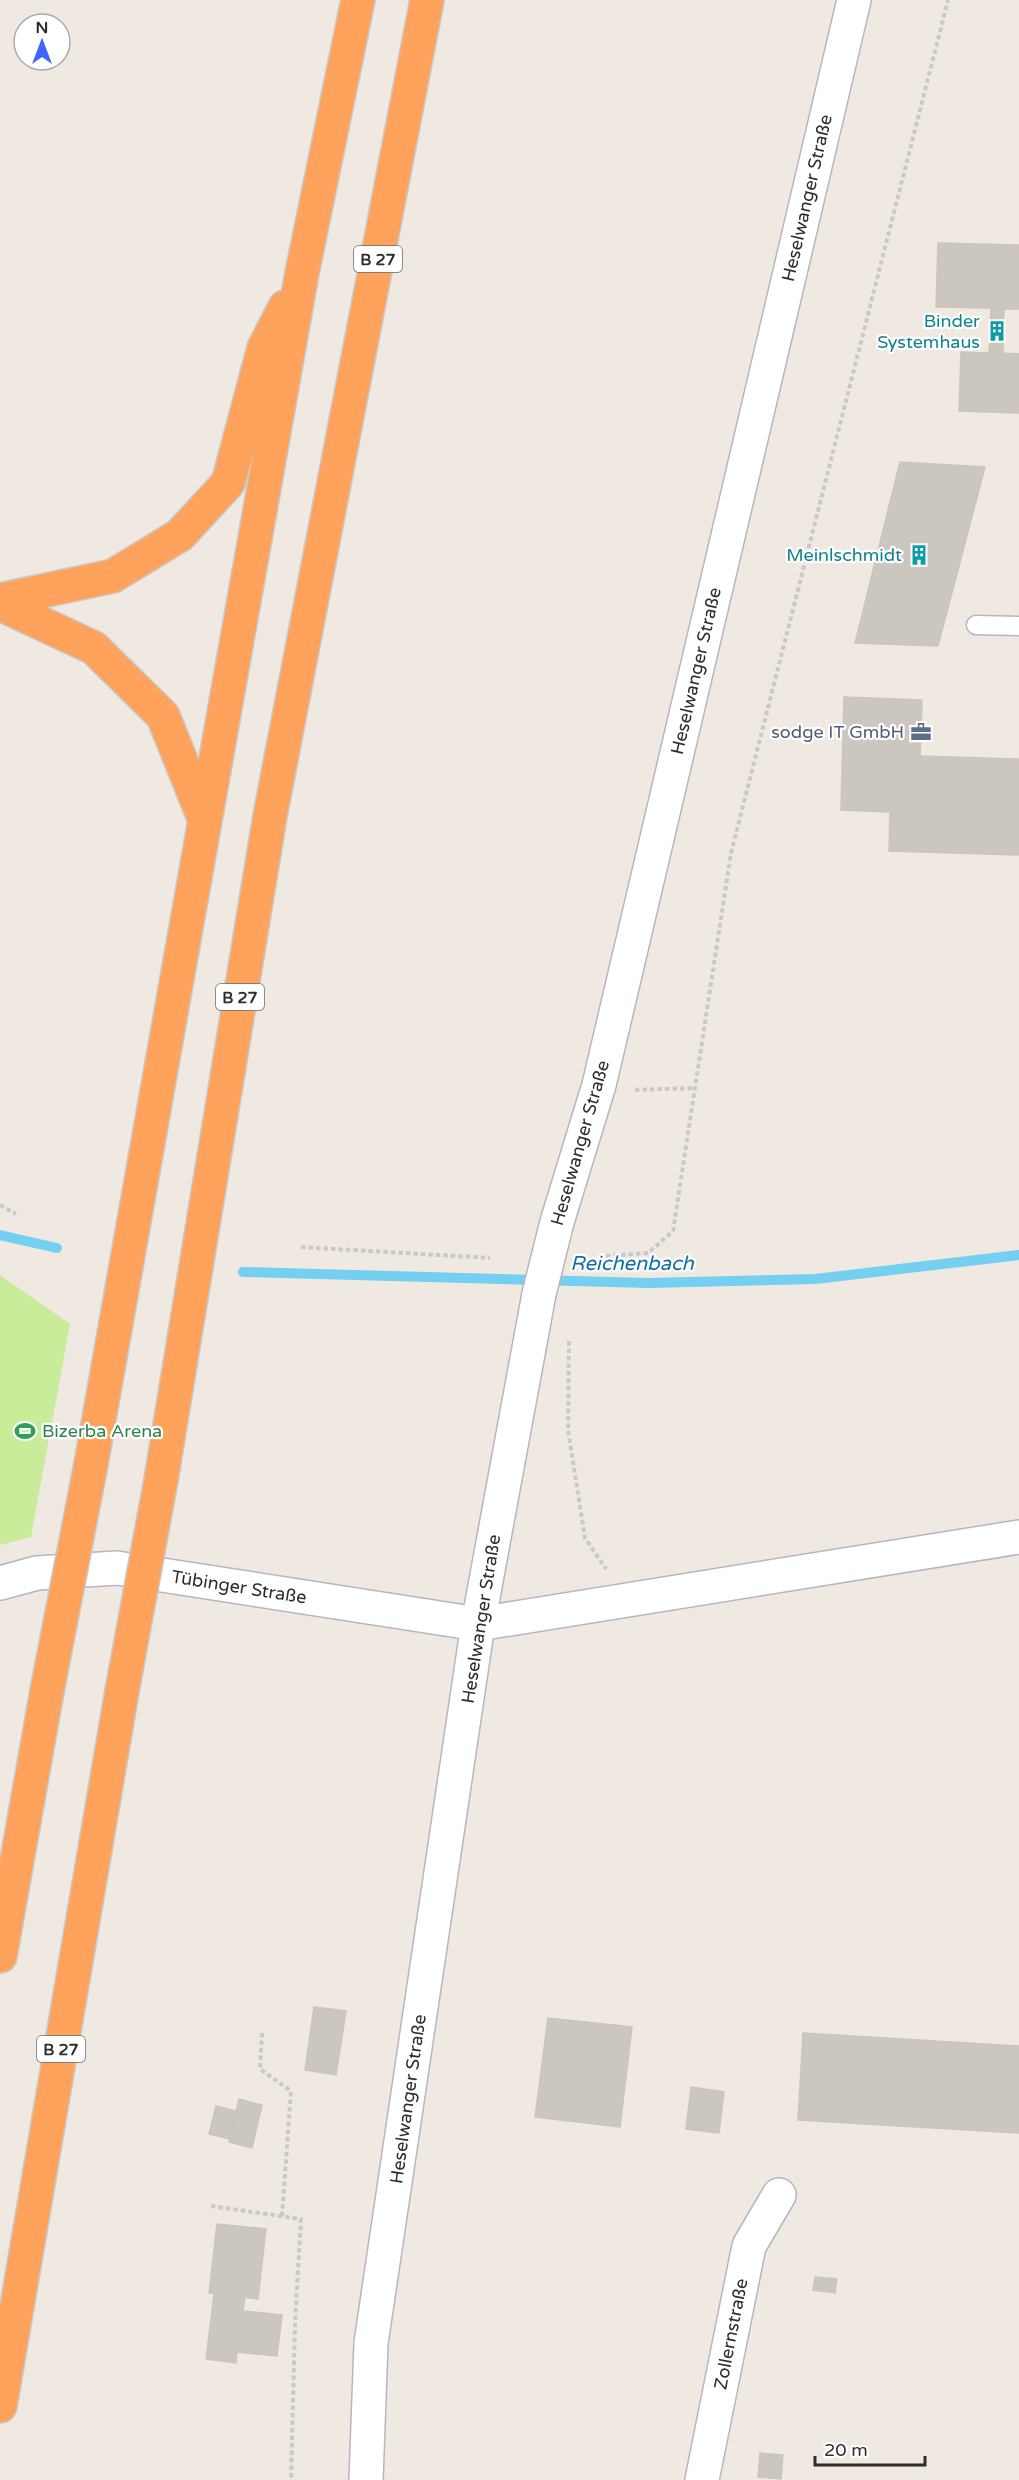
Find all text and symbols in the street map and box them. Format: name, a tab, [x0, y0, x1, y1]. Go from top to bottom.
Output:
north arrow	[12, 12, 72, 72]
text: N	[36, 18, 48, 38]
street label: Heselwanger Straße	[777, 112, 837, 284]
road number: B 27	[354, 246, 402, 272]
place label: Binder Systemhaus	[877, 310, 980, 353]
building icon: Binder Systemhaus	[985, 319, 1009, 343]
building icon: Meinlschmidt	[907, 543, 931, 567]
place label: Meinlschmidt	[786, 544, 902, 566]
street label: Heselwanger Straße	[666, 585, 726, 757]
office icon: sodge IT GmbH	[909, 720, 933, 744]
place label: sodge IT GmbH	[771, 721, 904, 743]
road number: B 27	[216, 984, 264, 1010]
street label: Heselwanger Straße	[546, 1058, 614, 1228]
water label: Reichenbach	[570, 1252, 695, 1276]
sports icon: Bizerba Arena	[13, 1419, 37, 1443]
place label: Bizerba Arena	[42, 1420, 162, 1442]
street label: Heselwanger Straße	[457, 1533, 505, 1705]
street label: Tübinger Straße	[170, 1565, 308, 1609]
street label: Heselwanger Straße	[385, 2013, 431, 2185]
road number: B 27	[37, 2036, 85, 2062]
street label: Zollernstraße	[709, 2276, 753, 2392]
scale bar	[815, 2429, 924, 2467]
text: 20 m	[824, 2439, 868, 2461]

